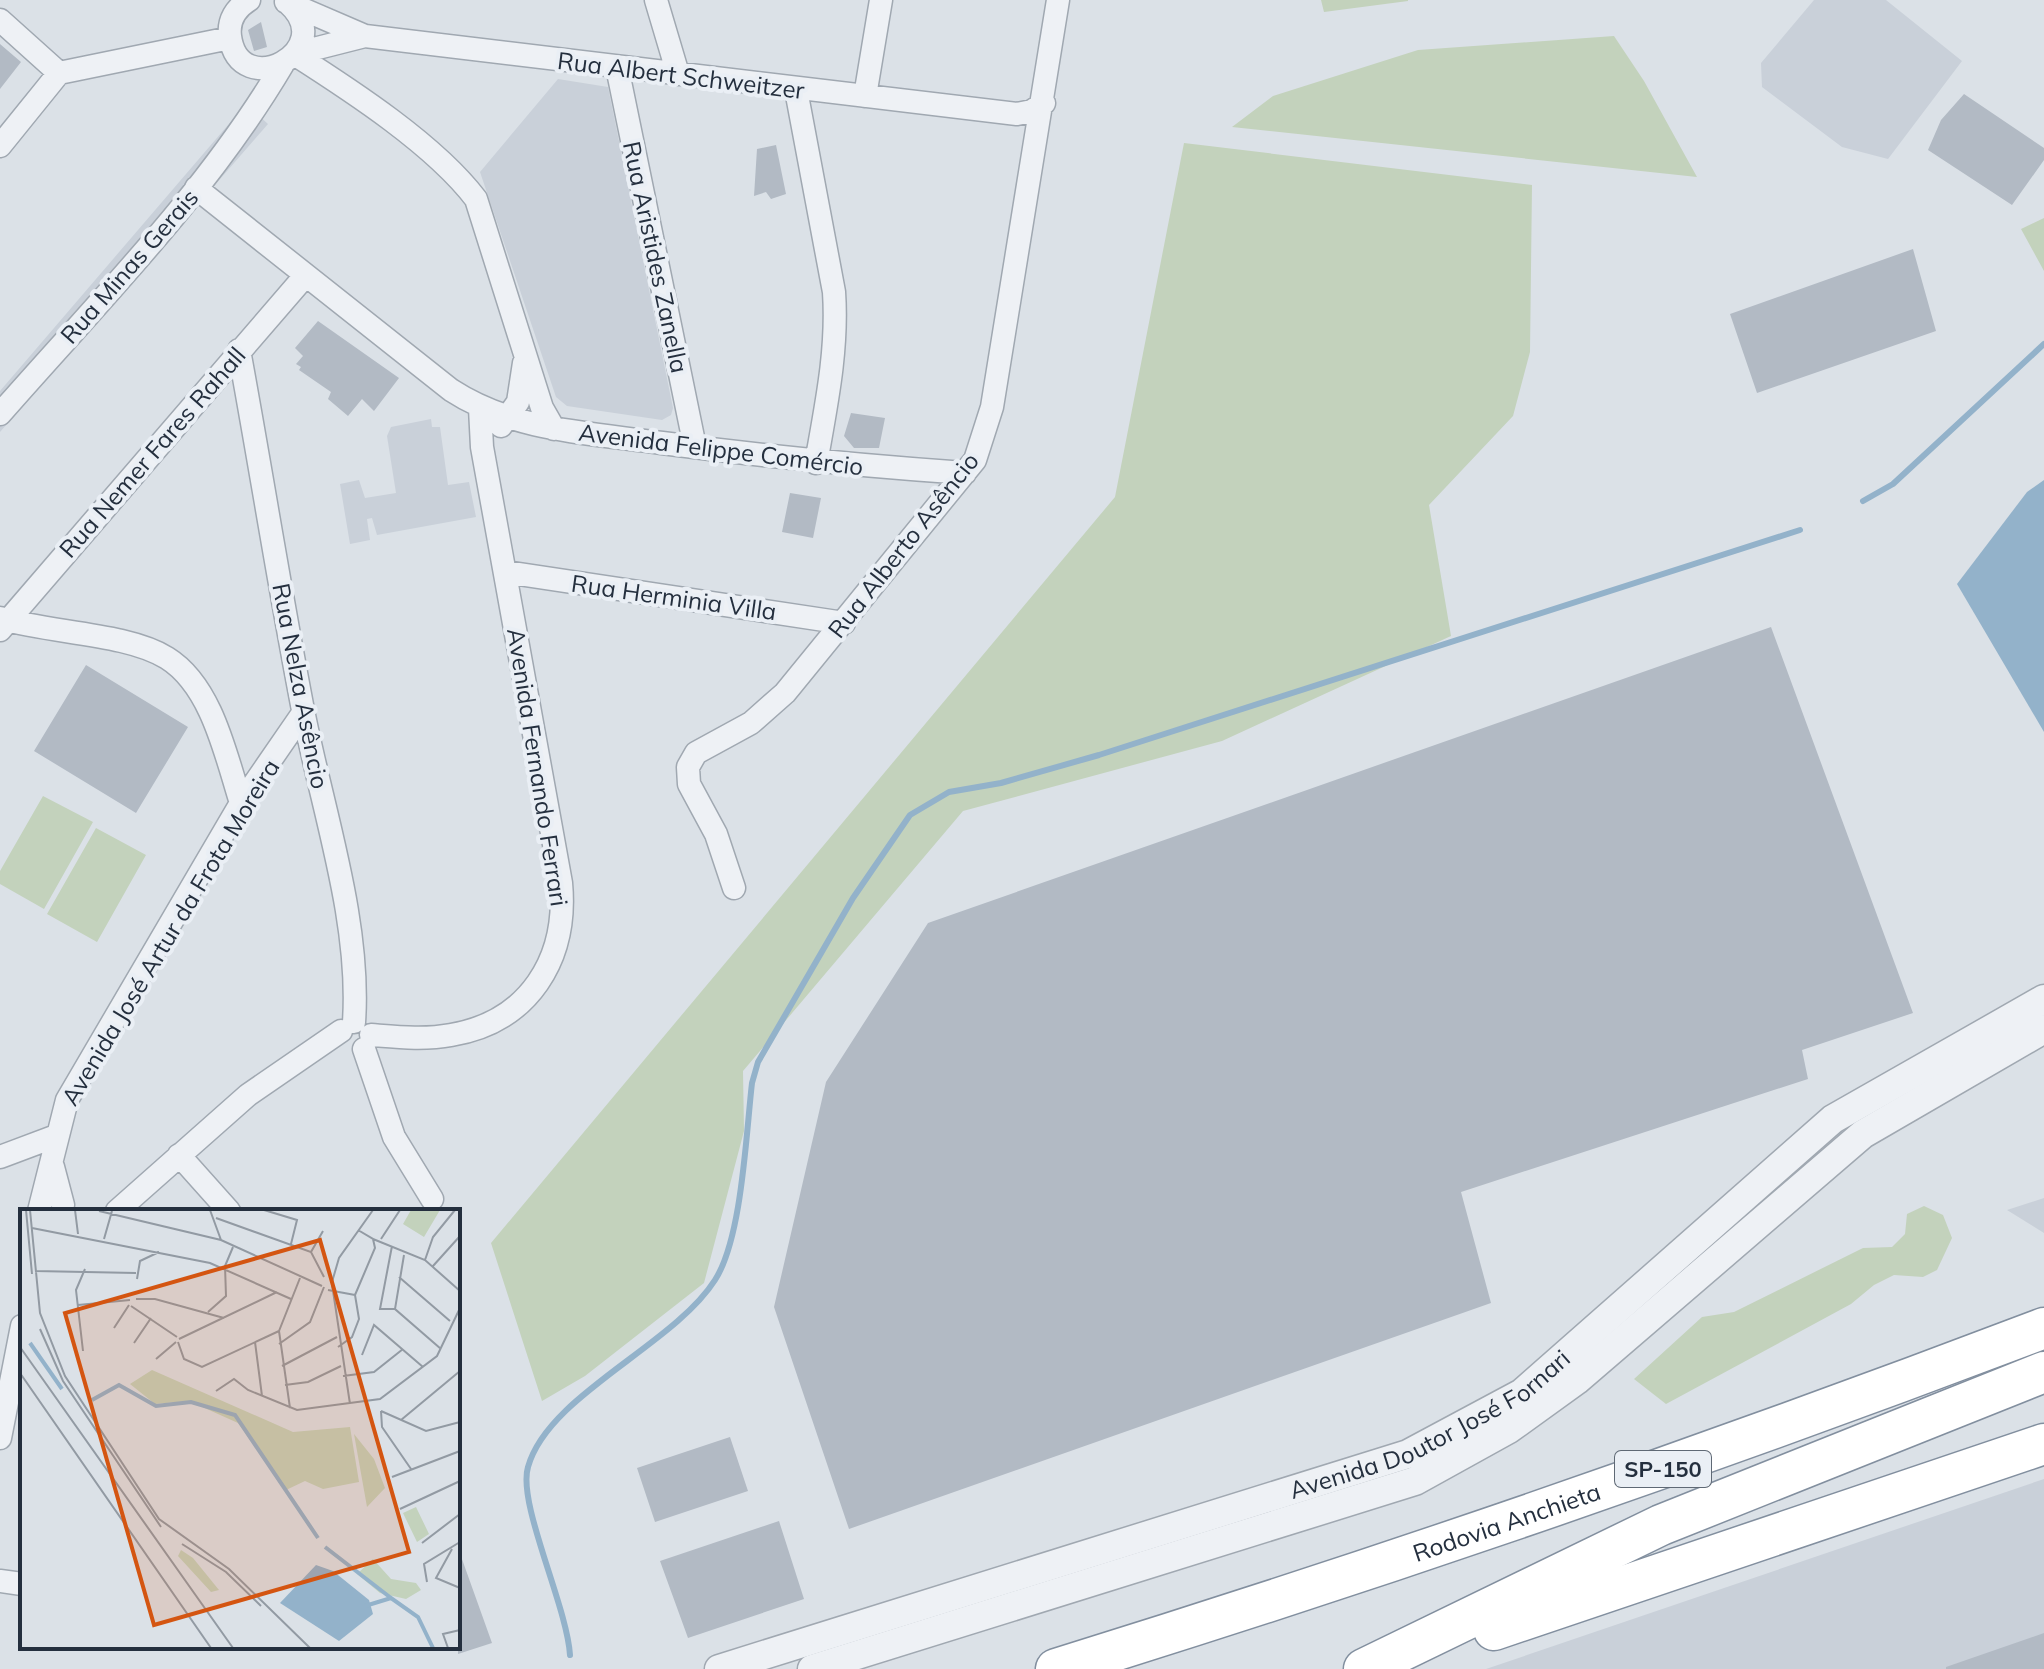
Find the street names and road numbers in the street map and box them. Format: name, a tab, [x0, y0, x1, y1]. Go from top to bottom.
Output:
street label: Rua Albert Schweitzer	[556, 45, 806, 105]
street label: Rua Aristides Zanella	[617, 138, 695, 376]
street label: Rua Minas Gerais	[54, 182, 204, 350]
street label: Rua Nemer Fares Rahall	[52, 341, 252, 563]
street label: Avenida Felippe Comércio	[577, 417, 865, 481]
street label: Rua Alberto Asêncio	[821, 446, 985, 644]
street label: Rua Herminia Villa	[570, 568, 778, 626]
street label: Rua Nelza Asêncio	[266, 581, 336, 791]
street label: Avenida Fernando Ferrari	[501, 626, 575, 908]
street label: Avenida José Artur da Frota Moreira	[54, 753, 286, 1111]
street label: Avenida Doutor José Fornari	[1286, 1343, 1576, 1505]
road number: SP-150	[1615, 1451, 1711, 1487]
street label: Rodovia Anchieta	[1409, 1476, 1604, 1568]

